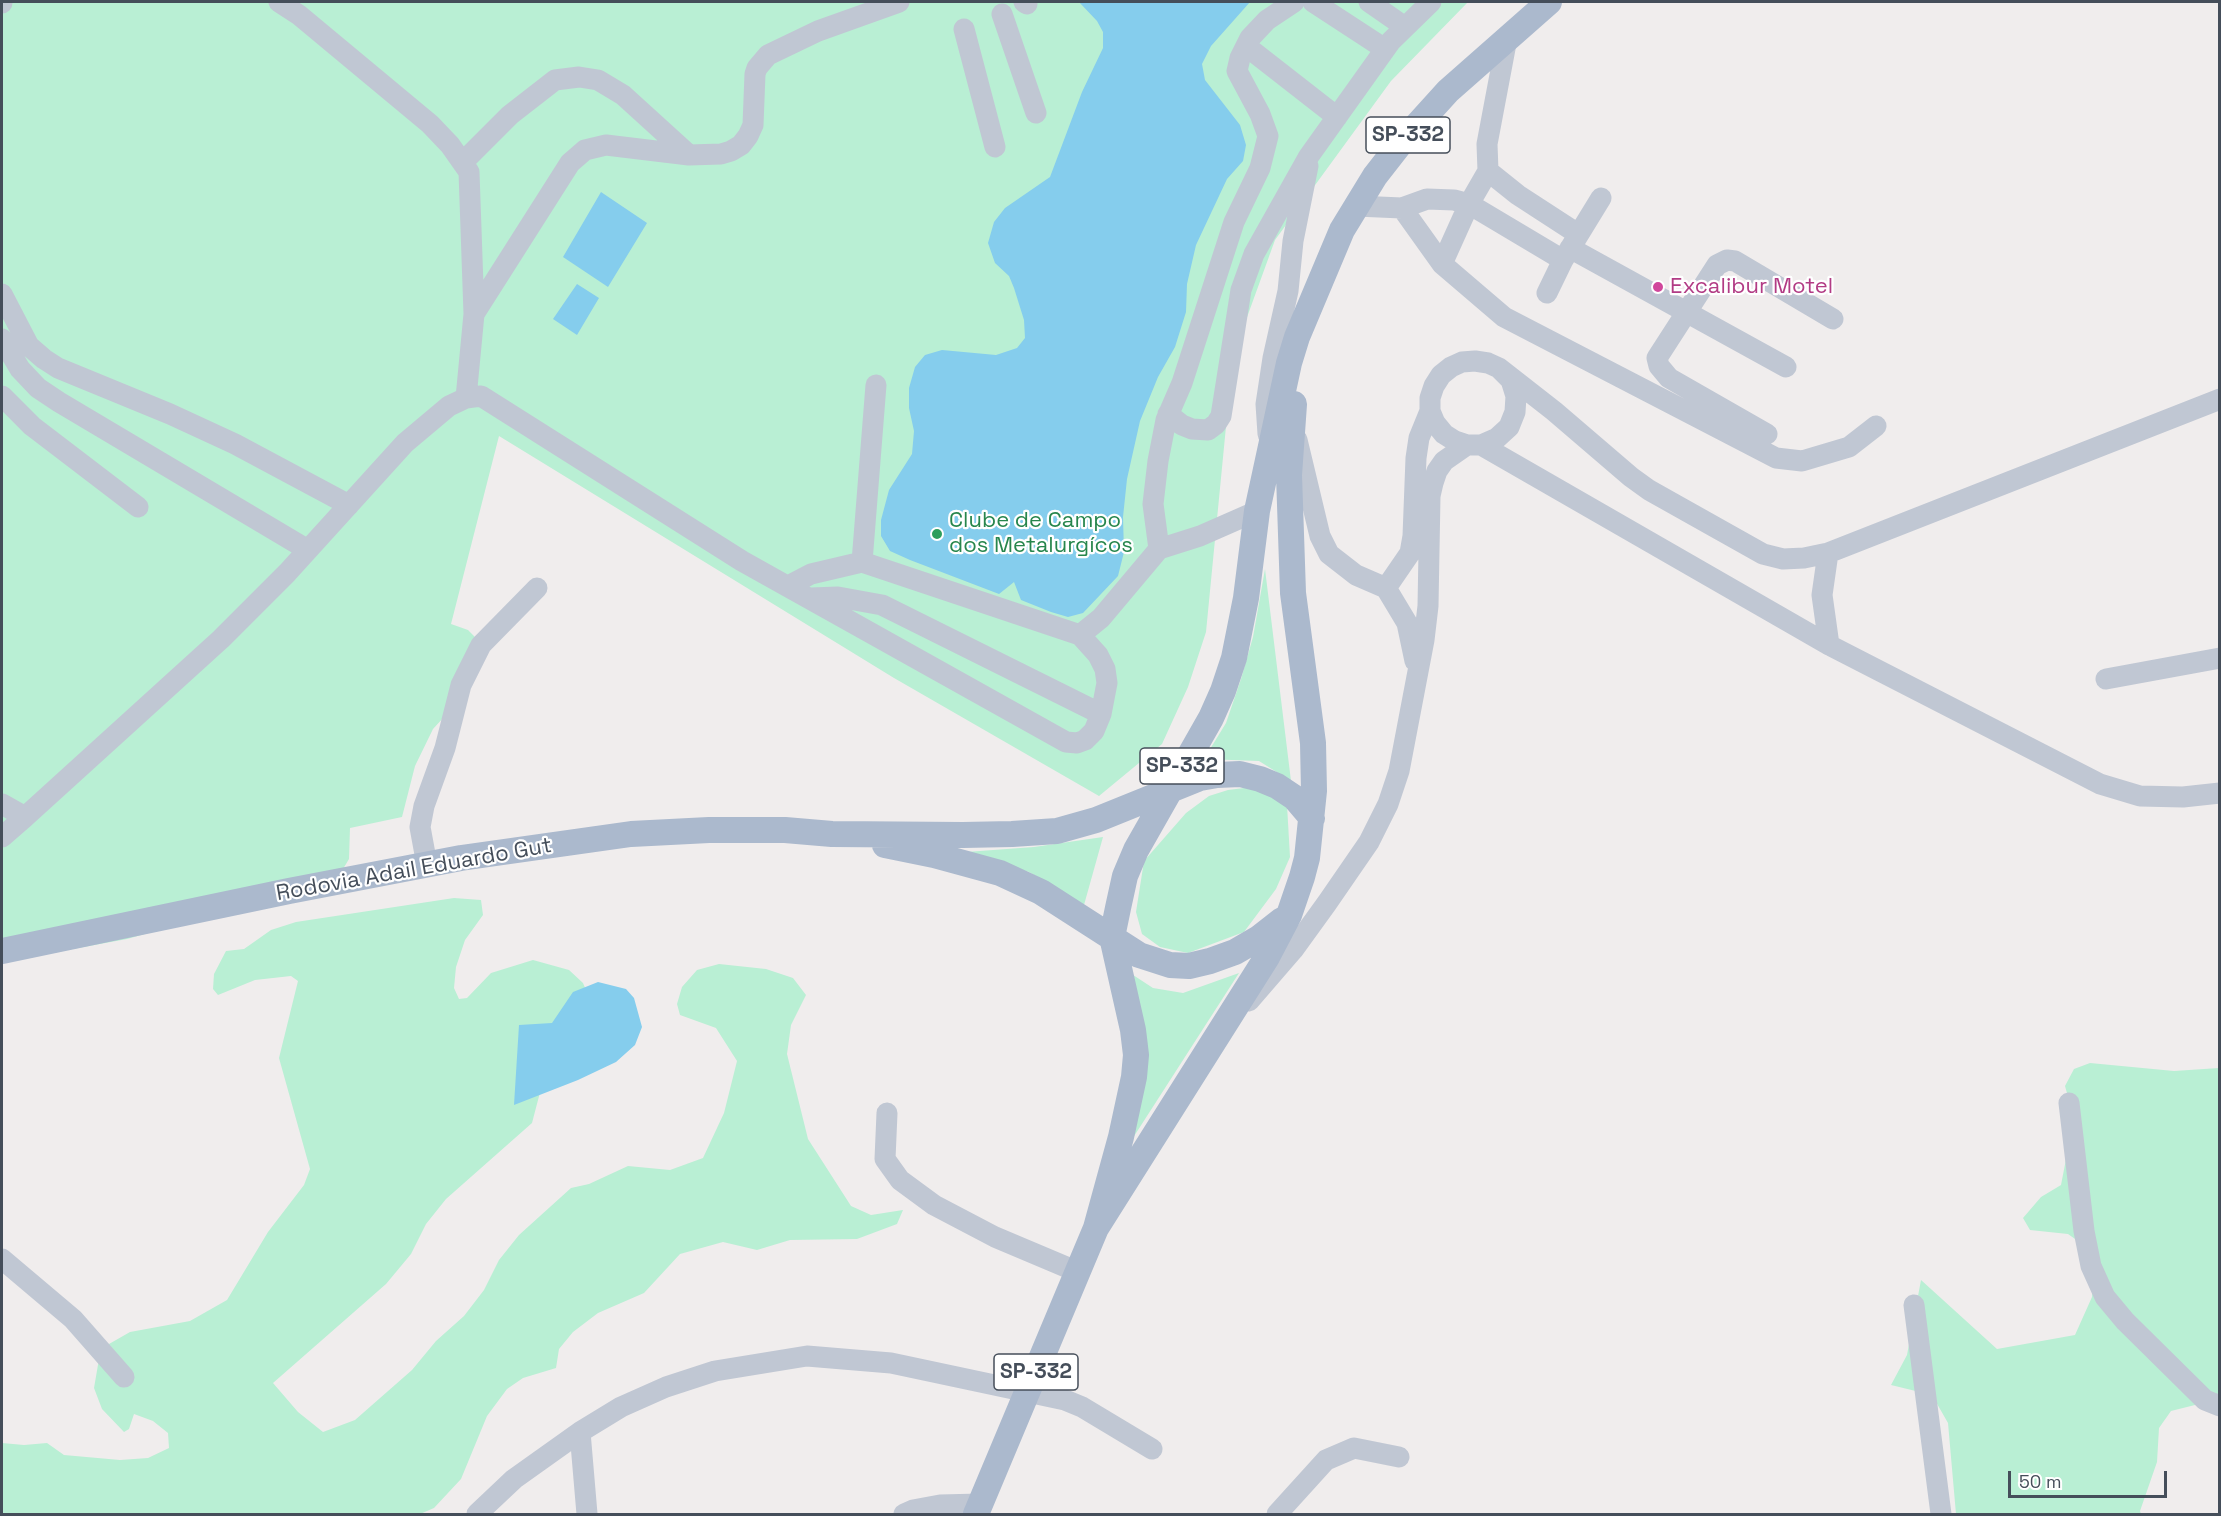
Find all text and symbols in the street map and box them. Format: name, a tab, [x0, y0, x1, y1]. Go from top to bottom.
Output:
road number: SP-332	[1366, 117, 1450, 153]
place label: Excalibur Motel	[1670, 274, 1833, 300]
marker: Excalibur Motel	[1651, 280, 1665, 294]
place label: Clube de Campo dos Metalurgícos	[949, 508, 1133, 560]
marker: Clube de Campo dos Metalurgícos	[930, 527, 944, 541]
road number: SP-332	[1140, 748, 1224, 784]
street label: Rodovia Adail Eduardo Gut	[274, 833, 554, 907]
road number: SP-332	[994, 1354, 1078, 1390]
scale bar	[2011, 1459, 2170, 1497]
text: 50 m	[2019, 1470, 2061, 1493]

